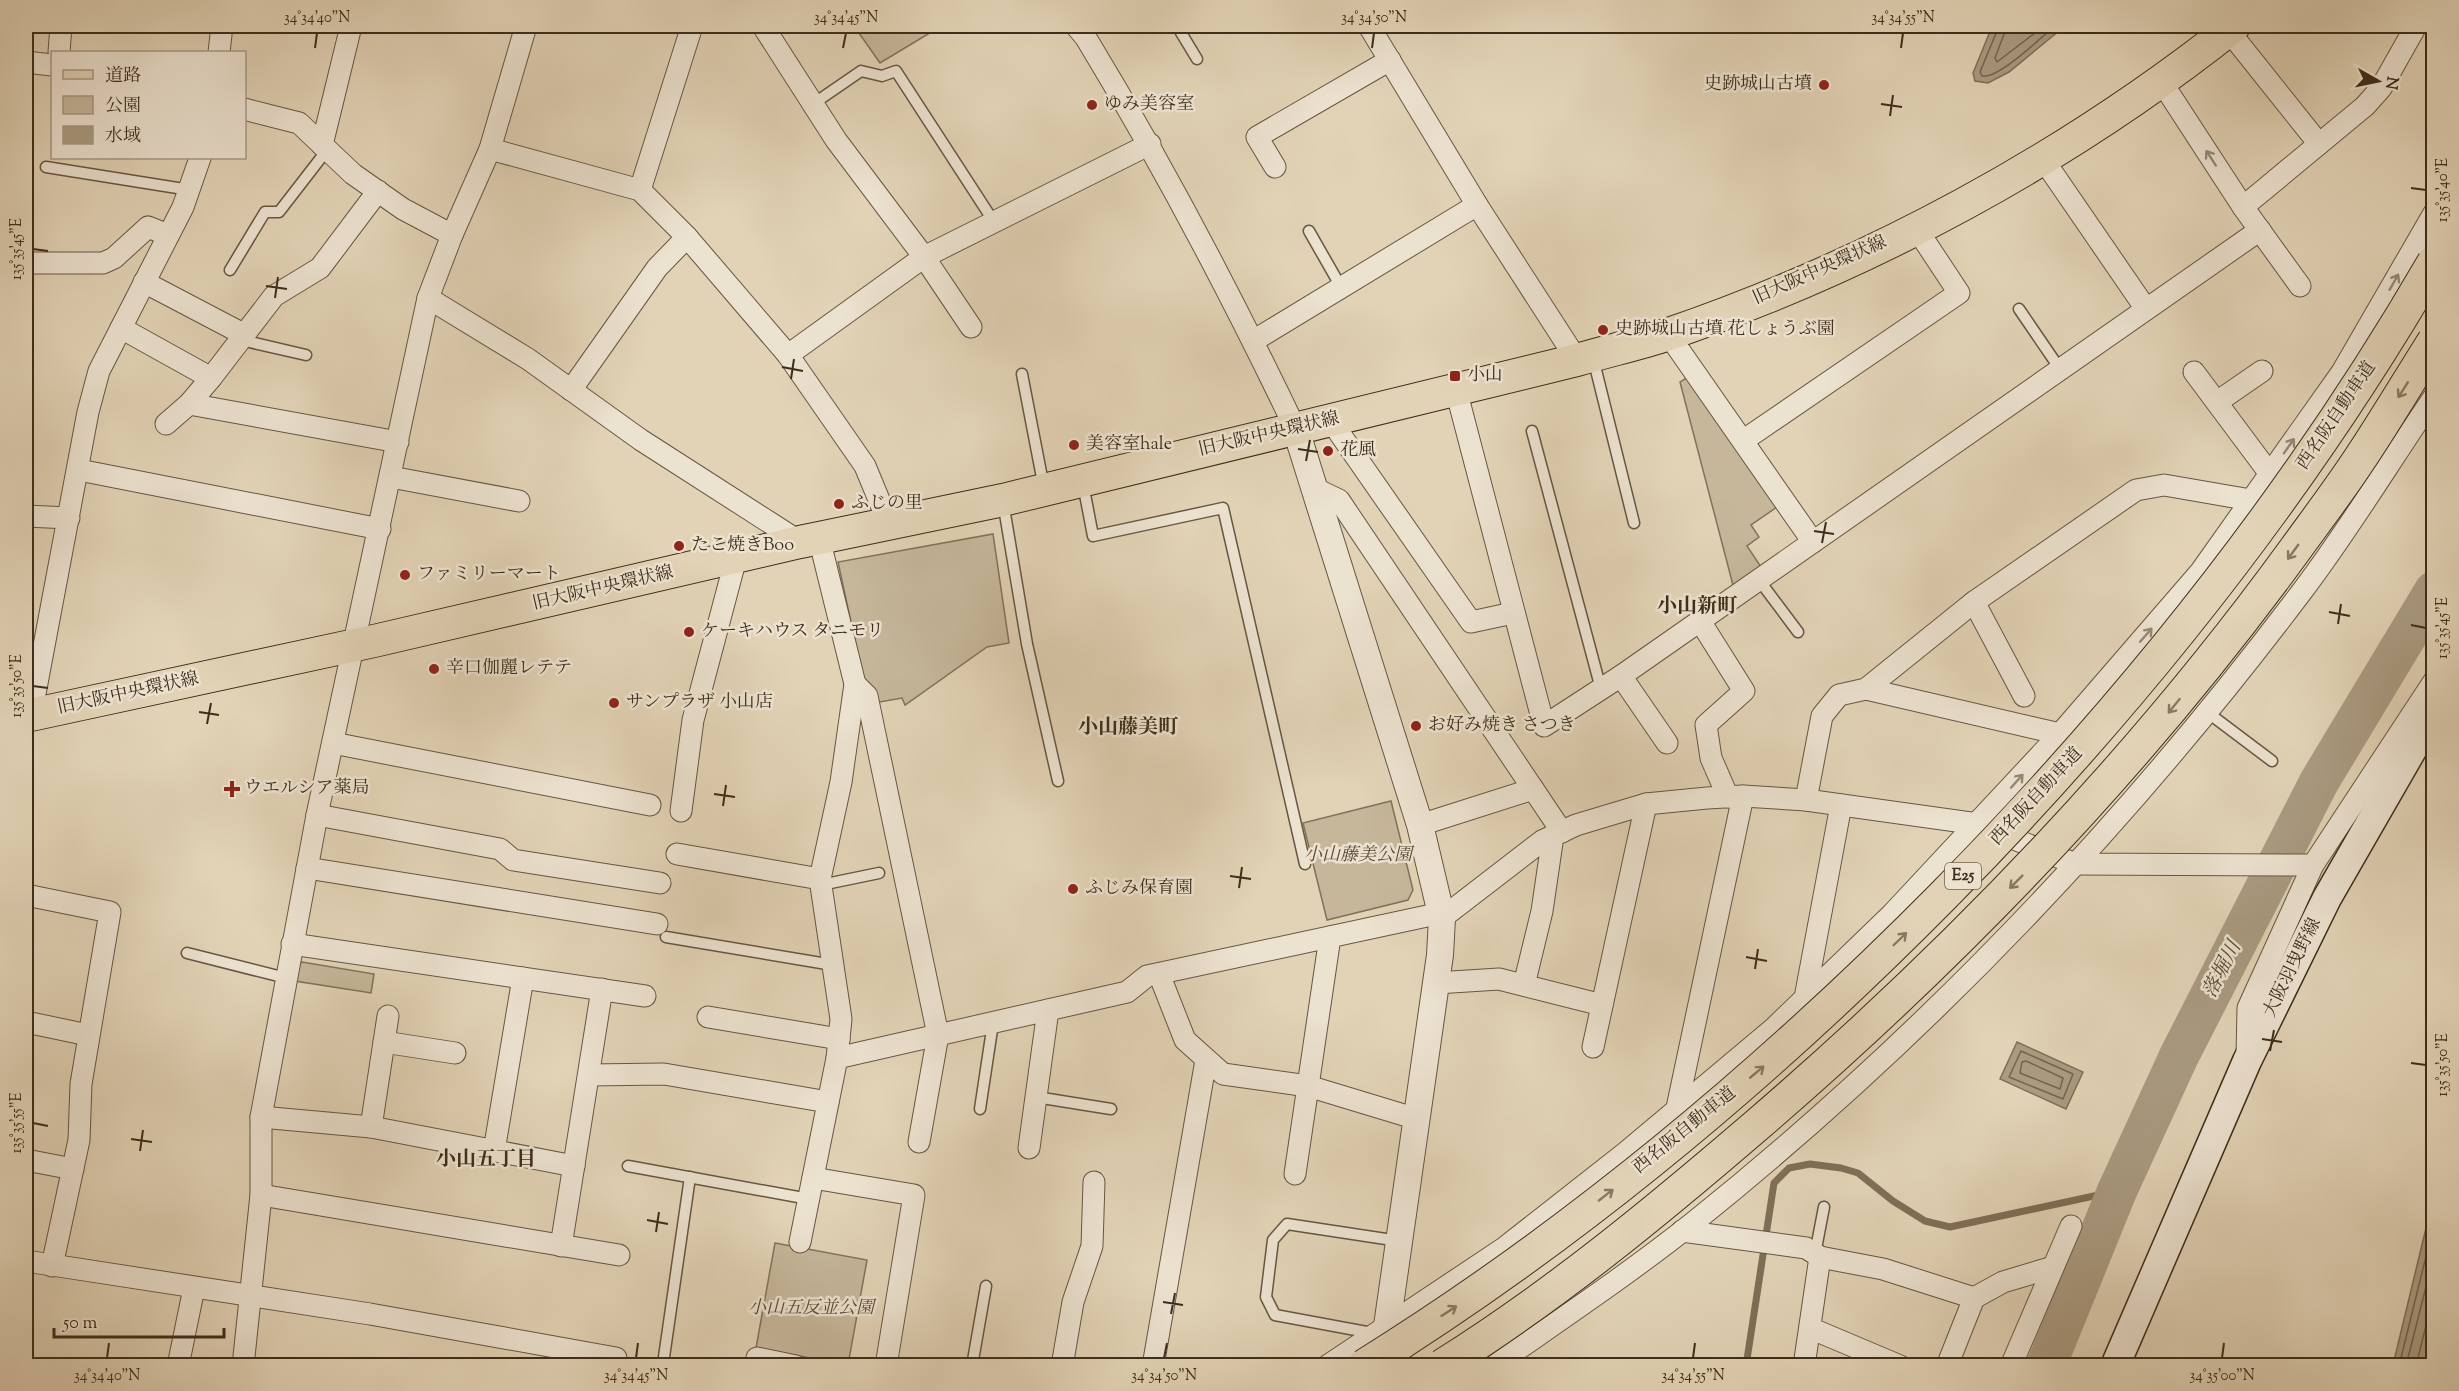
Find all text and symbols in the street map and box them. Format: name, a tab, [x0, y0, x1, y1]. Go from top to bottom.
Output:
text: 34°34'40"N	[284, 8, 350, 29]
text: 34°34'45"N	[814, 8, 878, 29]
text: 34°34'50"N	[1341, 8, 1407, 29]
text: 34°34'55"N	[1871, 8, 1935, 29]
legend	[51, 51, 246, 159]
north arrow	[2348, 51, 2408, 111]
text: 道路	[105, 64, 141, 90]
place label: 史跡城山古墳	[1704, 72, 1812, 98]
text: N	[2378, 75, 2403, 91]
marker: 史跡城山古墳	[1817, 78, 1831, 92]
place label: ゆみ美容室	[1104, 92, 1194, 118]
text: 公園	[105, 94, 141, 120]
marker: ゆみ美容室	[1085, 98, 1099, 112]
text: 水域	[105, 124, 141, 150]
one-way arrow	[2204, 150, 2216, 167]
text: 135°35'40"E	[2433, 158, 2454, 222]
text: 135°35'45"E	[7, 218, 28, 280]
street label: 旧大阪中央環状線	[1749, 230, 1891, 312]
one-way arrow	[2388, 274, 2400, 291]
place label: 史跡城山古墳 花しょうぶ園	[1615, 317, 1835, 343]
marker: 史跡城山古墳 花しょうぶ園	[1596, 323, 1610, 337]
street label: 西名阪自動車道	[2291, 357, 2383, 475]
place label: 小山	[1467, 363, 1503, 389]
marker: 小山	[1448, 369, 1462, 383]
one-way arrow	[2396, 381, 2408, 398]
street label: 旧大阪中央環状線	[1196, 406, 1342, 464]
place label: 美容室hale	[1086, 432, 1172, 458]
marker: 美容室hale	[1067, 438, 1081, 452]
place label: 花風	[1340, 438, 1376, 464]
one-way arrow	[2283, 439, 2295, 455]
marker: 花風	[1321, 444, 1335, 458]
place label: ふじの里	[851, 491, 923, 517]
marker: ふじの里	[832, 497, 846, 511]
place label: たこ焼きBoo	[691, 533, 794, 559]
marker: たこ焼きBoo	[672, 539, 686, 553]
one-way arrow	[2287, 543, 2299, 559]
street label: 旧大阪中央環状線	[530, 560, 676, 618]
place label: ファミリーマート	[417, 562, 561, 588]
marker: ファミリーマート	[398, 568, 412, 582]
district label: 小山新町	[1657, 593, 1738, 622]
text: 135°35'45"E	[2433, 597, 2454, 659]
place label: ケーキハウス タニモリ	[701, 619, 884, 645]
marker: ケーキハウス タニモリ	[682, 625, 696, 639]
one-way arrow	[2139, 627, 2152, 643]
text: 135°35'50"E	[7, 654, 28, 718]
place label: 辛口伽麗レテテ	[446, 656, 572, 682]
marker: 辛口伽麗レテテ	[427, 662, 441, 676]
street label: 旧大阪中央環状線	[55, 666, 201, 722]
place label: サンプラザ 小山店	[626, 690, 773, 716]
marker: サンプラザ 小山店	[607, 696, 621, 710]
one-way arrow	[2167, 698, 2180, 714]
place label: お好み焼き さつき	[1428, 713, 1576, 739]
district label: 小山藤美町	[1078, 714, 1179, 743]
marker: お好み焼き さつき	[1409, 719, 1423, 733]
street label: 西名阪自動車道	[1985, 742, 2089, 852]
one-way arrow	[2010, 774, 2024, 789]
place label: ウエルシア薬局	[244, 776, 370, 802]
marker: ウエルシア薬局	[225, 782, 239, 796]
park label: 小山藤美公園	[1304, 843, 1415, 869]
road number: E25	[1945, 863, 1981, 889]
one-way arrow	[2008, 875, 2023, 890]
place label: ふじみ保育園	[1085, 876, 1193, 902]
marker: ふじみ保育園	[1066, 882, 1080, 896]
street label: 大阪羽曳野線	[2258, 914, 2328, 1022]
one-way arrow	[1892, 932, 1907, 947]
water label: 落堀川	[2196, 935, 2250, 1003]
text: 135°35'50"E	[2433, 1033, 2454, 1097]
one-way arrow	[1749, 1065, 1764, 1079]
street label: 西名阪自動車道	[1628, 1081, 1742, 1181]
text: 135°35'55"E	[7, 1092, 28, 1154]
district label: 小山五丁目	[436, 1146, 536, 1175]
one-way arrow	[1597, 1189, 1613, 1202]
park label: 小山五反並公園	[748, 1296, 877, 1322]
scale bar	[54, 1301, 224, 1339]
one-way arrow	[1440, 1305, 1457, 1317]
text: 50 m	[62, 1311, 98, 1337]
text: 34°34'40"N	[74, 1366, 140, 1387]
text: 34°34'45"N	[604, 1366, 668, 1387]
text: 34°34'50"N	[1131, 1366, 1197, 1387]
text: 34°34'55"N	[1661, 1366, 1725, 1387]
text: 34°35'00"N	[2189, 1366, 2255, 1387]

